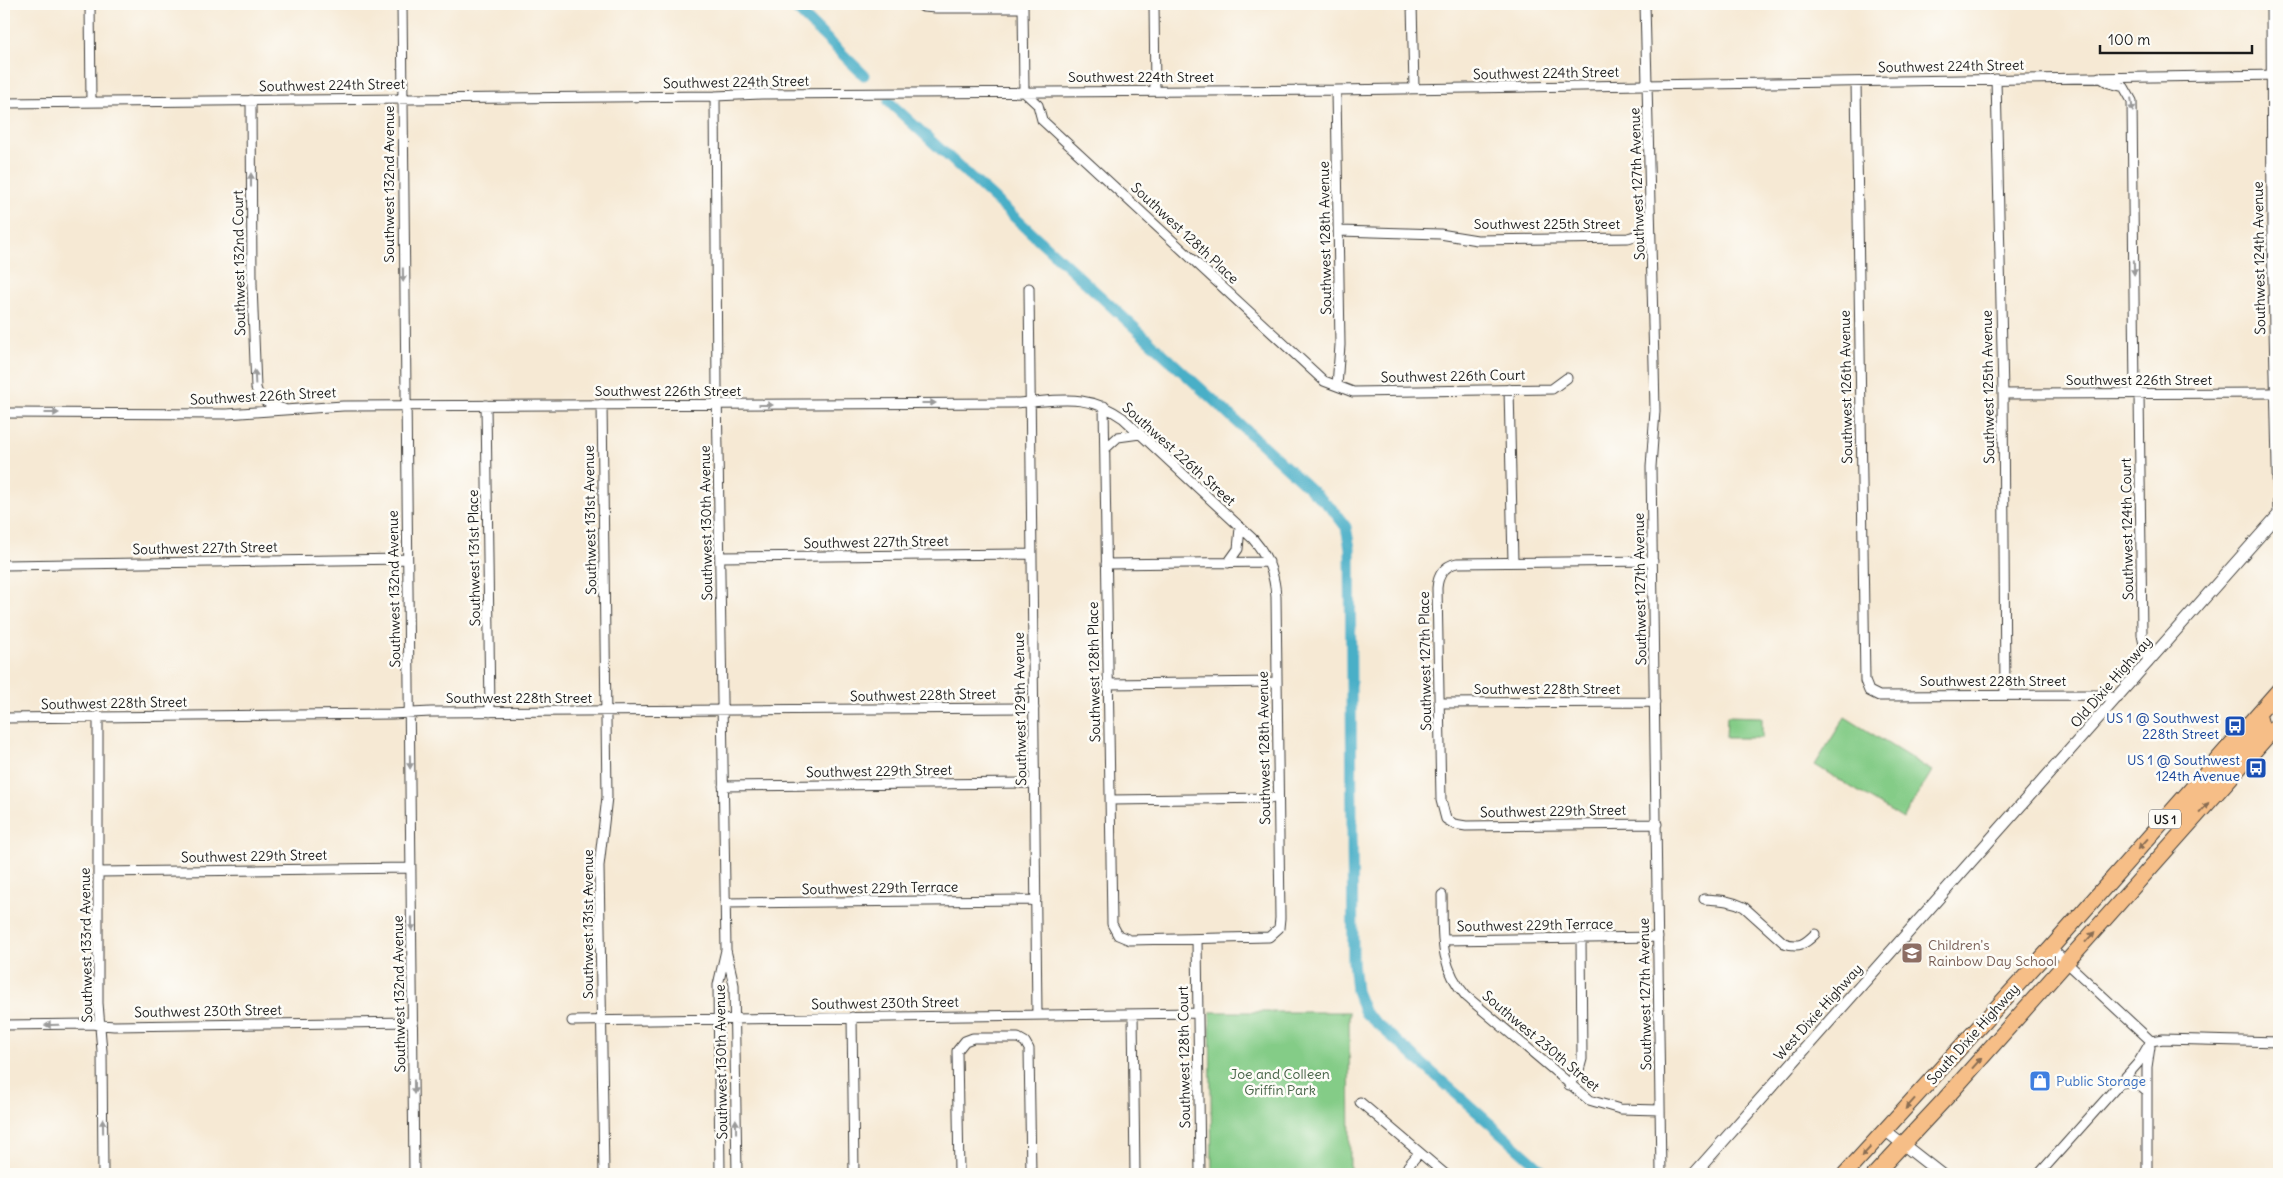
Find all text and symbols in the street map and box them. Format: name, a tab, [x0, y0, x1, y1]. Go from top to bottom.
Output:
scale bar	[2100, 22, 2253, 54]
text: 100 m	[2108, 30, 2150, 49]
street label: Southwest 224th Street	[1878, 56, 2025, 76]
street label: Southwest 224th Street	[1473, 63, 1620, 83]
street label: Southwest 224th Street	[1068, 68, 1214, 86]
street label: Southwest 224th Street	[663, 72, 810, 92]
street label: Southwest 224th Street	[259, 75, 406, 95]
one-way arrow	[2128, 98, 2136, 114]
street label: Southwest 132nd Avenue	[380, 105, 398, 263]
street label: Southwest 127th Avenue	[1625, 107, 1649, 261]
street label: Southwest 128th Avenue	[1315, 161, 1335, 315]
one-way arrow	[247, 172, 255, 188]
street label: Southwest 128th Place	[1127, 178, 1243, 288]
street label: Southwest 124th Avenue	[2249, 181, 2269, 335]
street label: Southwest 132nd Court	[229, 190, 249, 336]
street label: Southwest 225th Street	[1474, 215, 1620, 233]
one-way arrow	[2130, 260, 2138, 276]
one-way arrow	[399, 268, 407, 284]
street label: Southwest 126th Avenue	[1836, 310, 1856, 464]
street label: Southwest 125th Avenue	[1978, 310, 1998, 464]
street label: Southwest 226th Court	[1381, 366, 1526, 386]
one-way arrow	[250, 369, 258, 385]
street label: Southwest 226th Street	[2066, 371, 2212, 389]
street label: Southwest 226th Street	[595, 382, 741, 400]
street label: Southwest 226th Street	[189, 383, 337, 409]
street label: Southwest 226th Street	[1119, 398, 1240, 510]
one-way arrow	[921, 399, 937, 407]
one-way arrow	[759, 400, 775, 408]
one-way arrow	[45, 409, 61, 417]
street label: Southwest 131st Avenue	[580, 445, 600, 595]
street label: Southwest 130th Avenue	[696, 445, 716, 601]
street label: Southwest 124th Court	[2117, 457, 2137, 600]
street label: Southwest 131st Place	[464, 489, 484, 627]
street label: Southwest 132nd Avenue	[384, 510, 404, 668]
street label: Southwest 127th Avenue	[1630, 513, 1650, 665]
street label: Southwest 227th Street	[803, 532, 949, 552]
street label: Southwest 227th Street	[132, 538, 278, 558]
street label: Southwest 127th Place	[1415, 591, 1435, 731]
street label: Southwest 128th Place	[1084, 601, 1104, 743]
street label: Southwest 129th Avenue	[1010, 632, 1030, 786]
street label: Old Dixie Highway	[2066, 633, 2156, 731]
street label: Southwest 128th Avenue	[1254, 671, 1274, 825]
street label: Southwest 228th Street	[1920, 672, 2066, 690]
street label: Southwest 228th Street	[1474, 680, 1620, 698]
street label: Southwest 228th Street	[850, 685, 997, 705]
street label: Southwest 228th Street	[446, 689, 592, 707]
street label: Southwest 228th Street	[41, 693, 188, 713]
place label: US 1 @ Southwest 228th Street	[2106, 709, 2219, 743]
bus stop icon: US 1 @ Southwest 228th Street	[2223, 714, 2247, 738]
place label: US 1 @ Southwest 124th Avenue	[2127, 751, 2240, 785]
one-way arrow	[406, 754, 414, 770]
bus stop icon: US 1 @ Southwest 124th Avenue	[2244, 756, 2268, 780]
street label: Southwest 229th Street	[806, 761, 953, 781]
street label: Southwest 229th Street	[1480, 801, 1627, 821]
one-way arrow	[2198, 802, 2209, 815]
road number: US 1	[2149, 810, 2181, 829]
one-way arrow	[2137, 838, 2148, 851]
street label: Southwest 229th Street	[181, 846, 328, 866]
street label: Southwest 131st Avenue	[579, 849, 597, 999]
street label: Southwest 133rd Avenue	[76, 867, 96, 1023]
street label: Southwest 229th Terrace	[802, 878, 958, 898]
street label: Southwest 132nd Avenue	[389, 915, 409, 1073]
street label: Southwest 229th Terrace	[1457, 915, 1613, 935]
one-way arrow	[408, 916, 416, 932]
street label: Southwest 127th Avenue	[1635, 918, 1655, 1070]
one-way arrow	[2084, 931, 2096, 943]
place label: Children's Rainbow Day School	[1928, 936, 2057, 970]
school or university icon: Children's Rainbow Day School	[1900, 941, 1924, 965]
street label: West Dixie Highway	[1770, 960, 1866, 1064]
street label: South Dixie Highway	[1923, 980, 2023, 1088]
street label: Southwest 130th Avenue	[711, 984, 731, 1140]
street label: Southwest 128th Court	[1174, 985, 1194, 1128]
street label: Southwest 230th Street	[1479, 987, 1604, 1096]
street label: Southwest 230th Street	[811, 993, 959, 1013]
street label: Southwest 230th Street	[134, 1001, 282, 1021]
one-way arrow	[44, 1021, 60, 1029]
one-way arrow	[1972, 1056, 1983, 1069]
park label: Joe and Colleen Griffin Park	[1230, 1065, 1330, 1099]
shop icon: Public Storage	[2028, 1069, 2052, 1093]
place label: Public Storage	[2056, 1072, 2146, 1090]
one-way arrow	[410, 1079, 418, 1095]
one-way arrow	[1904, 1098, 1916, 1110]
one-way arrow	[99, 1117, 107, 1133]
one-way arrow	[732, 1117, 740, 1133]
one-way arrow	[1860, 1146, 1872, 1158]

